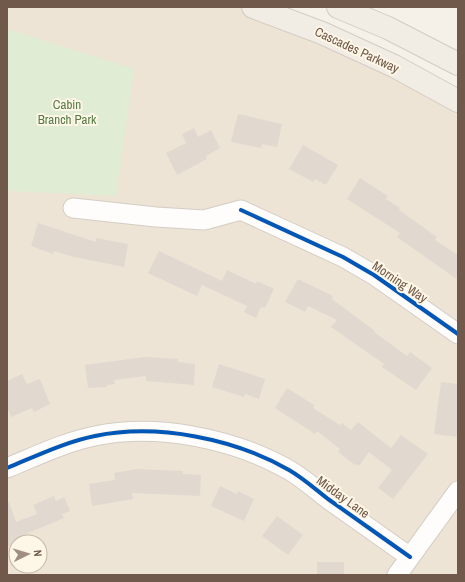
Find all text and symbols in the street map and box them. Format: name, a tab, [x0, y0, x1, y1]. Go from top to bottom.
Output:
street label: Cascades Parkway	[312, 23, 403, 77]
park label: Cabin Branch Park	[38, 96, 97, 128]
street label: Morning Way	[369, 257, 431, 307]
street label: Midday Lane	[313, 472, 373, 522]
north arrow	[8, 534, 48, 574]
text: N	[31, 549, 45, 557]

